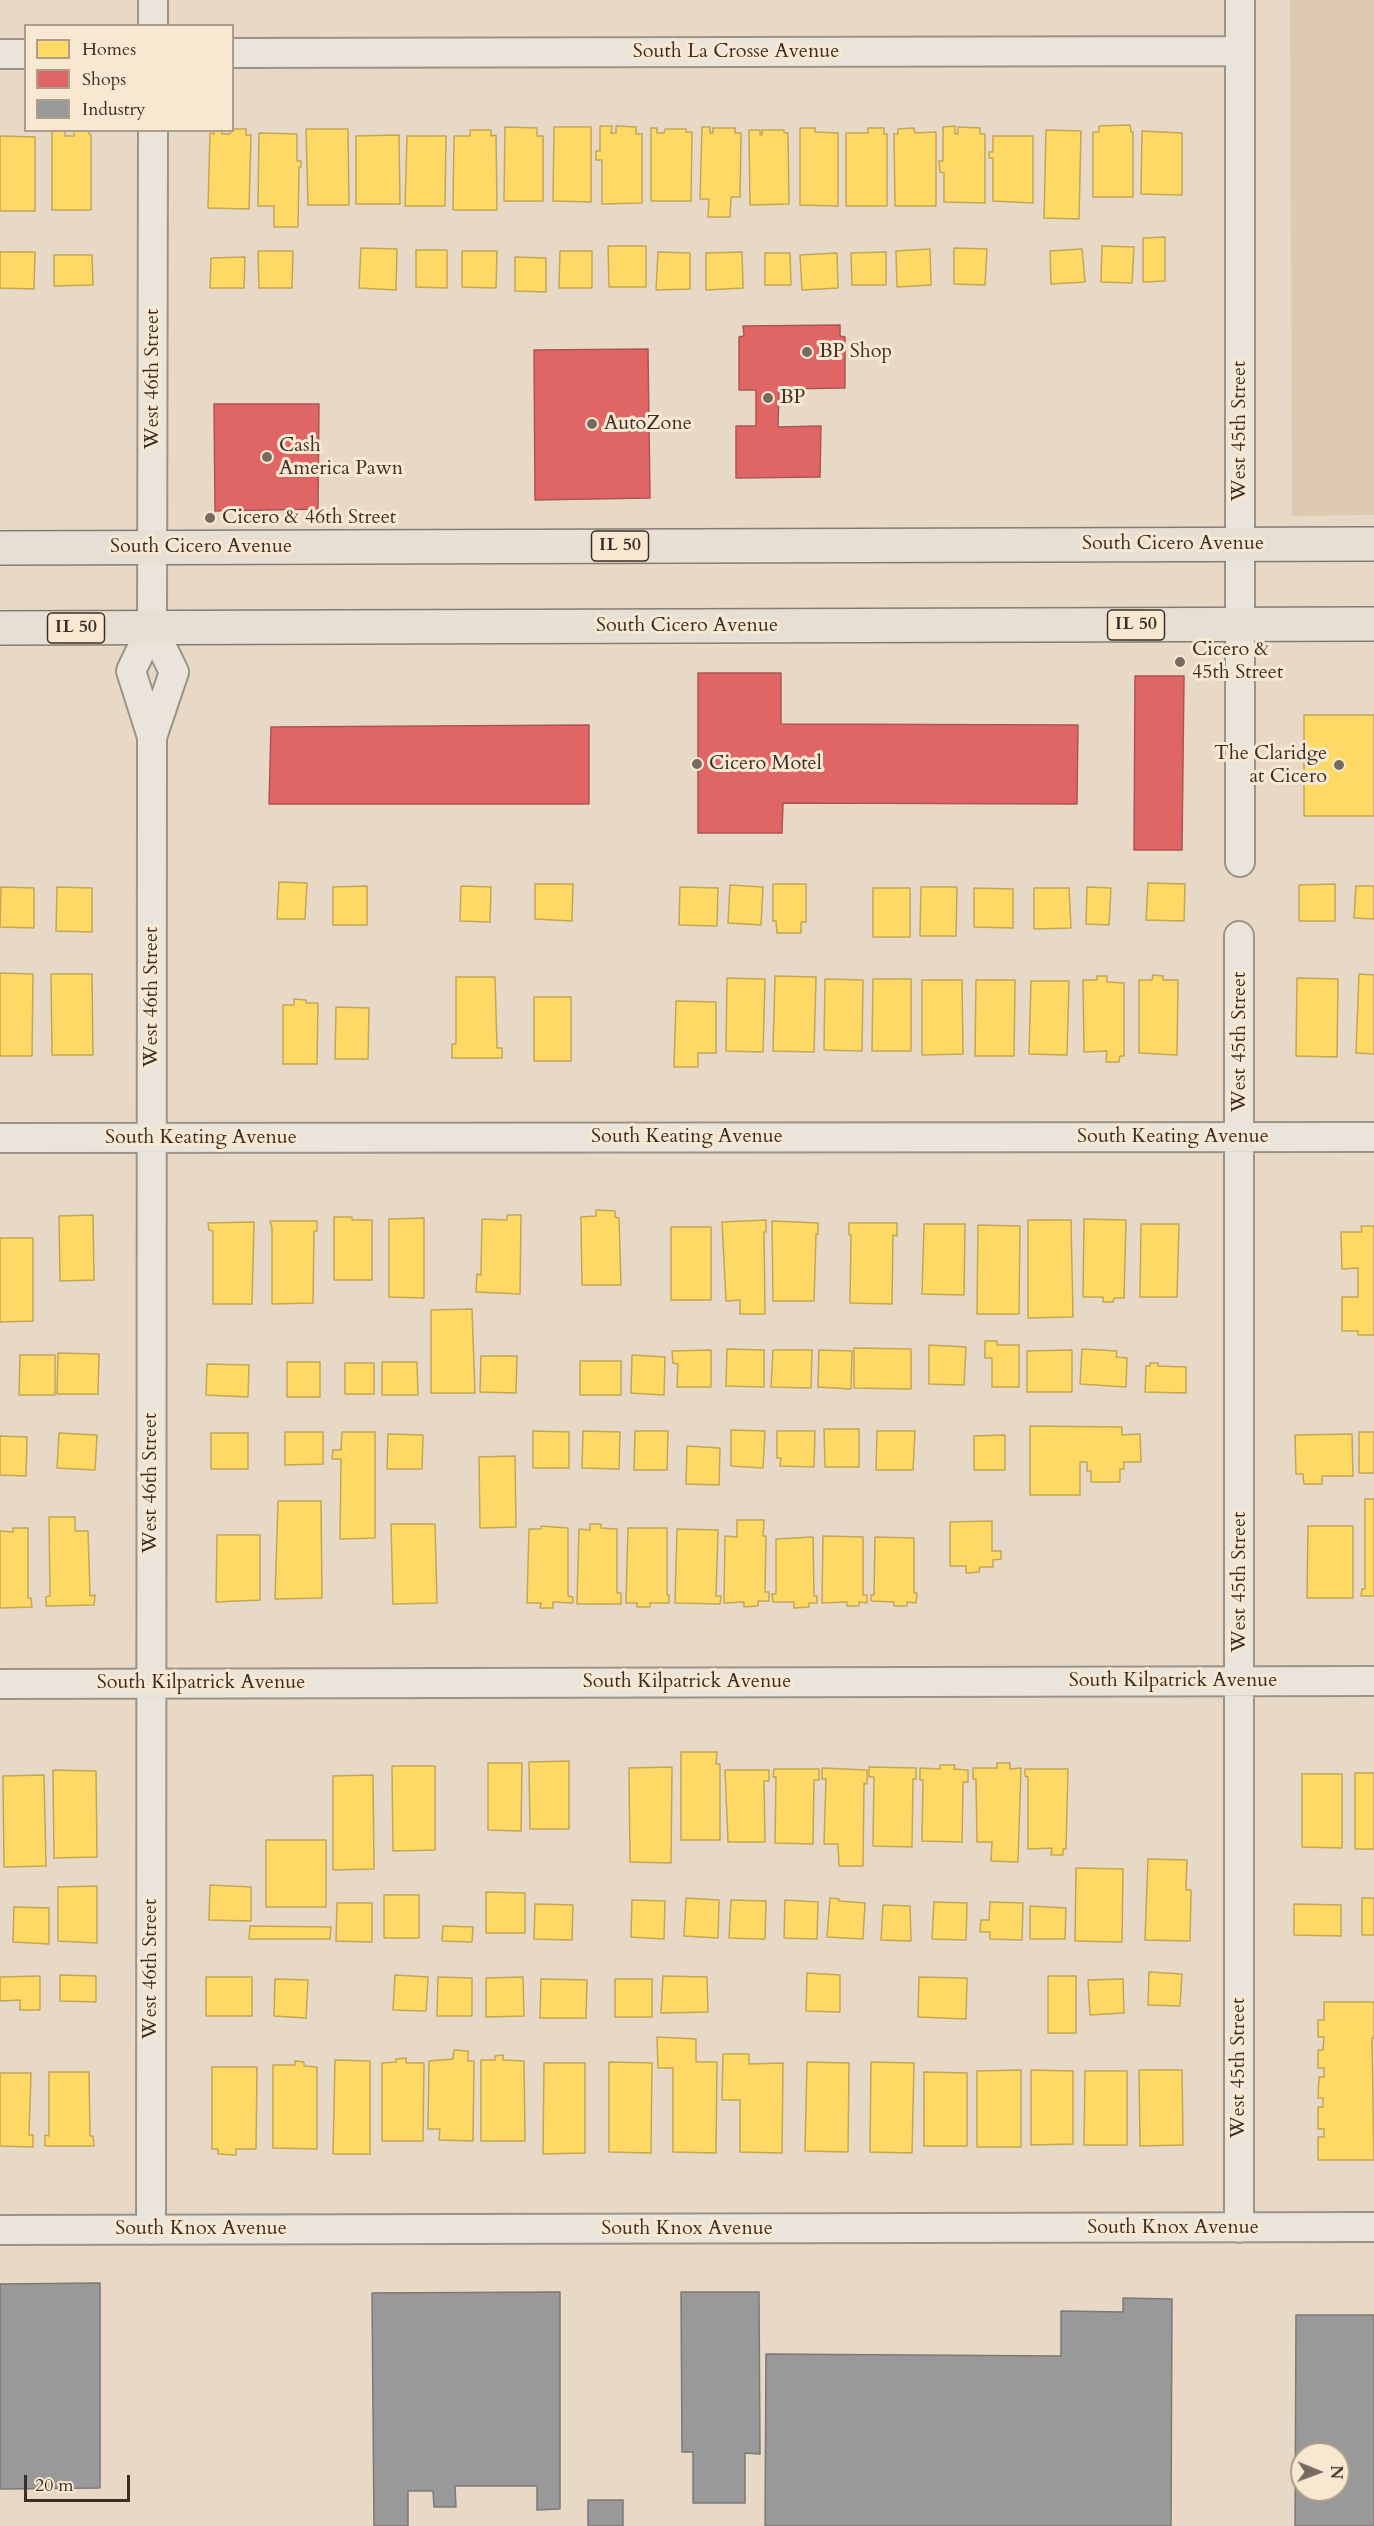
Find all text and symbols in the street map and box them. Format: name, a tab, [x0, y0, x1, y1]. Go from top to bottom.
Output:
legend	[24, 24, 234, 132]
text: Homes	[82, 37, 136, 62]
street label: South La Crosse Avenue	[633, 40, 839, 64]
text: Shops	[82, 67, 126, 92]
text: Industry	[82, 97, 146, 122]
street label: West 46th Street	[141, 309, 165, 449]
place label: BP Shop	[819, 340, 892, 364]
marker: BP Shop	[800, 345, 814, 359]
street label: West 45th Street	[1228, 361, 1252, 501]
place label: BP	[780, 386, 805, 410]
marker: BP	[761, 391, 775, 405]
place label: AutoZone	[604, 412, 692, 436]
marker: AutoZone	[585, 417, 599, 431]
place label: Cash America Pawn	[279, 434, 403, 481]
marker: Cash America Pawn	[260, 450, 274, 464]
place label: Cicero & 46th Street	[222, 506, 396, 530]
marker: Cicero & 46th Street	[203, 511, 217, 525]
road number: IL 50	[592, 531, 648, 561]
street label: South Cicero Avenue	[1082, 532, 1264, 556]
street label: South Cicero Avenue	[110, 535, 292, 559]
road number: IL 50	[1108, 610, 1164, 640]
road number: IL 50	[48, 613, 104, 643]
street label: South Cicero Avenue	[596, 614, 778, 638]
place label: Cicero & 45th Street	[1192, 638, 1283, 685]
marker: Cicero & 45th Street	[1173, 655, 1187, 669]
place label: The Claridge at Cicero	[1214, 742, 1327, 789]
place label: Cicero Motel	[709, 752, 822, 776]
marker: Cicero Motel	[690, 757, 704, 771]
marker: The Claridge at Cicero	[1332, 758, 1346, 772]
street label: West 46th Street	[140, 927, 164, 1067]
street label: West 45th Street	[1228, 972, 1252, 1112]
street label: South Keating Avenue	[591, 1125, 783, 1149]
street label: South Keating Avenue	[1077, 1125, 1269, 1149]
street label: South Keating Avenue	[105, 1126, 297, 1150]
street label: West 46th Street	[139, 1413, 163, 1553]
street label: West 45th Street	[1228, 1512, 1252, 1652]
street label: South Kilpatrick Avenue	[1069, 1669, 1277, 1693]
street label: South Kilpatrick Avenue	[583, 1670, 791, 1694]
street label: South Kilpatrick Avenue	[97, 1671, 305, 1695]
street label: West 46th Street	[139, 1899, 163, 2039]
street label: West 45th Street	[1227, 1998, 1251, 2138]
street label: South Knox Avenue	[1087, 2216, 1259, 2240]
street label: South Knox Avenue	[115, 2217, 287, 2241]
street label: South Knox Avenue	[601, 2217, 773, 2241]
north arrow	[1290, 2442, 1350, 2502]
scale bar	[27, 2463, 134, 2501]
text: N	[1325, 2465, 1347, 2479]
text: 20 m	[35, 2473, 74, 2498]

